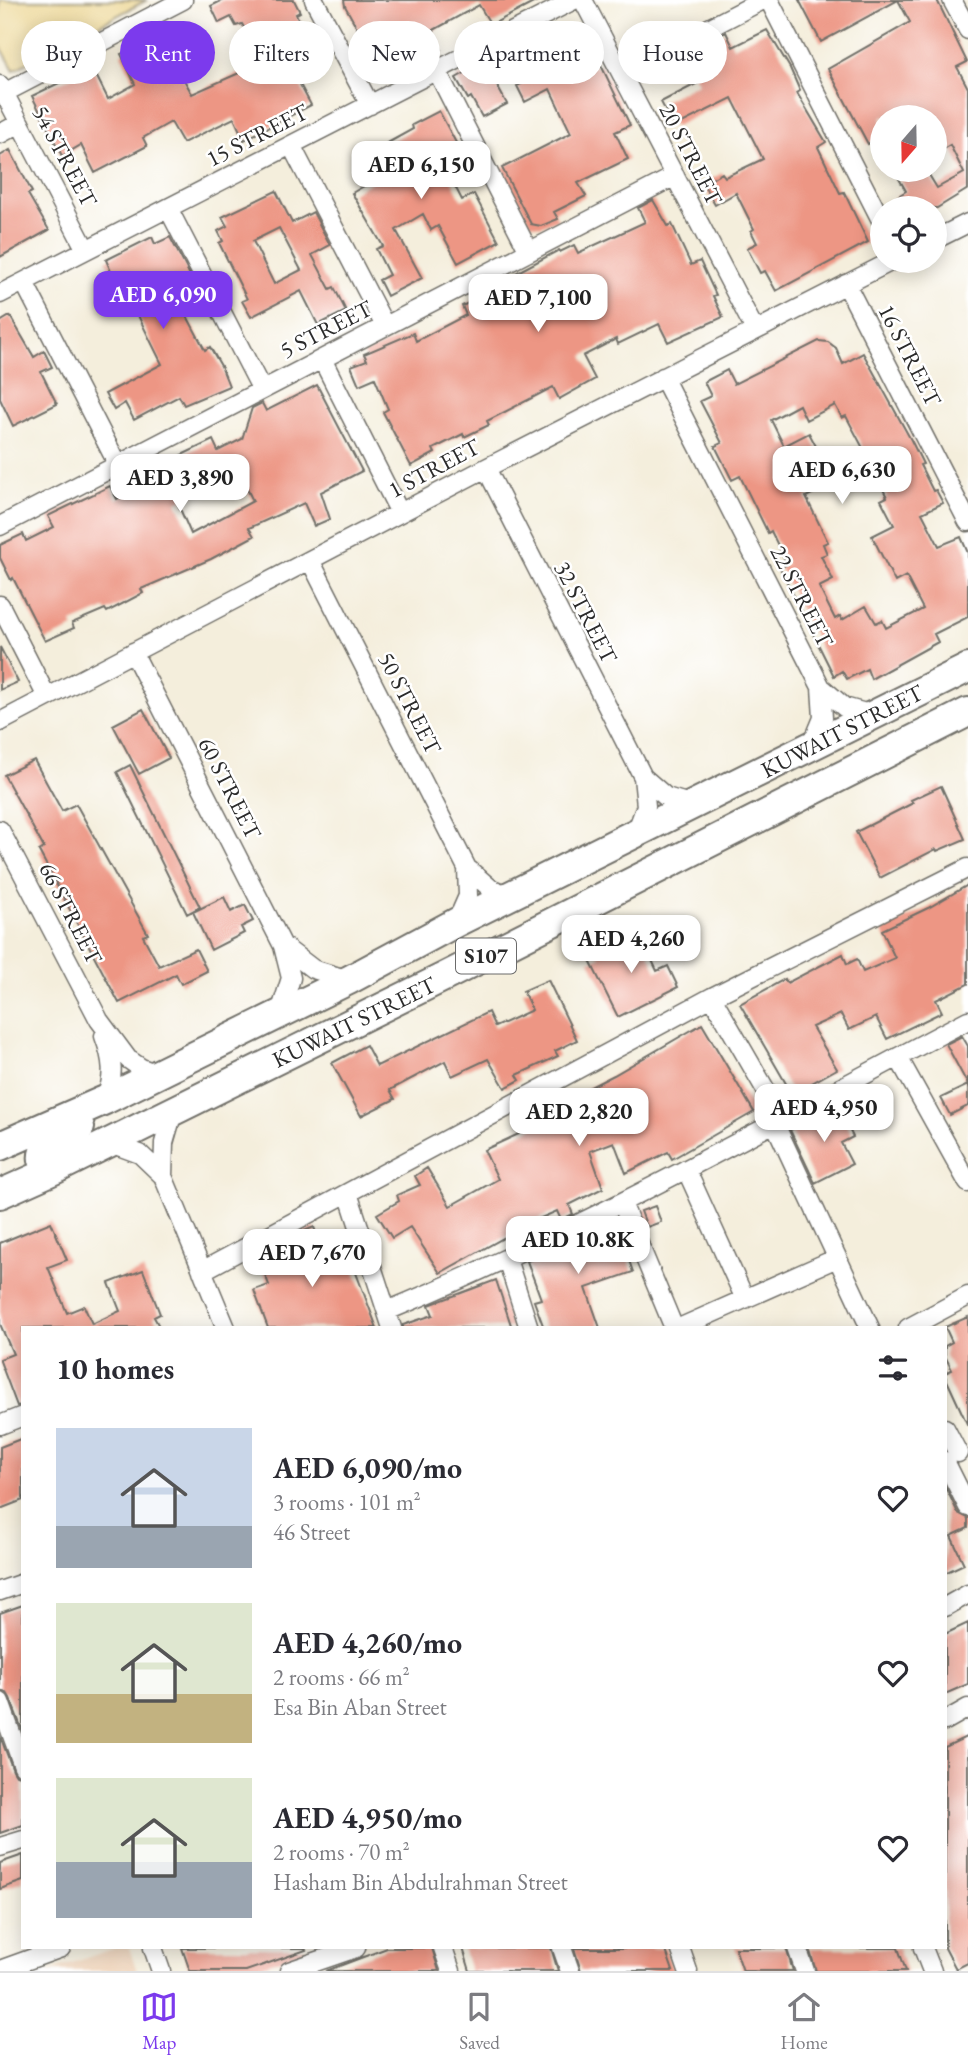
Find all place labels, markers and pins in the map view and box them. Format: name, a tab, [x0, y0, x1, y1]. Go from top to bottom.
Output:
pin: AED 6,150	[341, 142, 501, 201]
pin: AED 6,090	[83, 272, 243, 331]
pin: AED 7,100	[458, 274, 618, 334]
pin: AED 6,630	[762, 447, 922, 506]
pin: AED 3,890	[100, 454, 260, 514]
pin: AED 4,260	[551, 916, 711, 975]
pin: AED 4,950	[744, 1084, 904, 1144]
pin: AED 2,820	[499, 1088, 659, 1148]
pin: AED 10.8K	[498, 1216, 658, 1276]
pin: AED 7,670	[232, 1230, 392, 1289]

